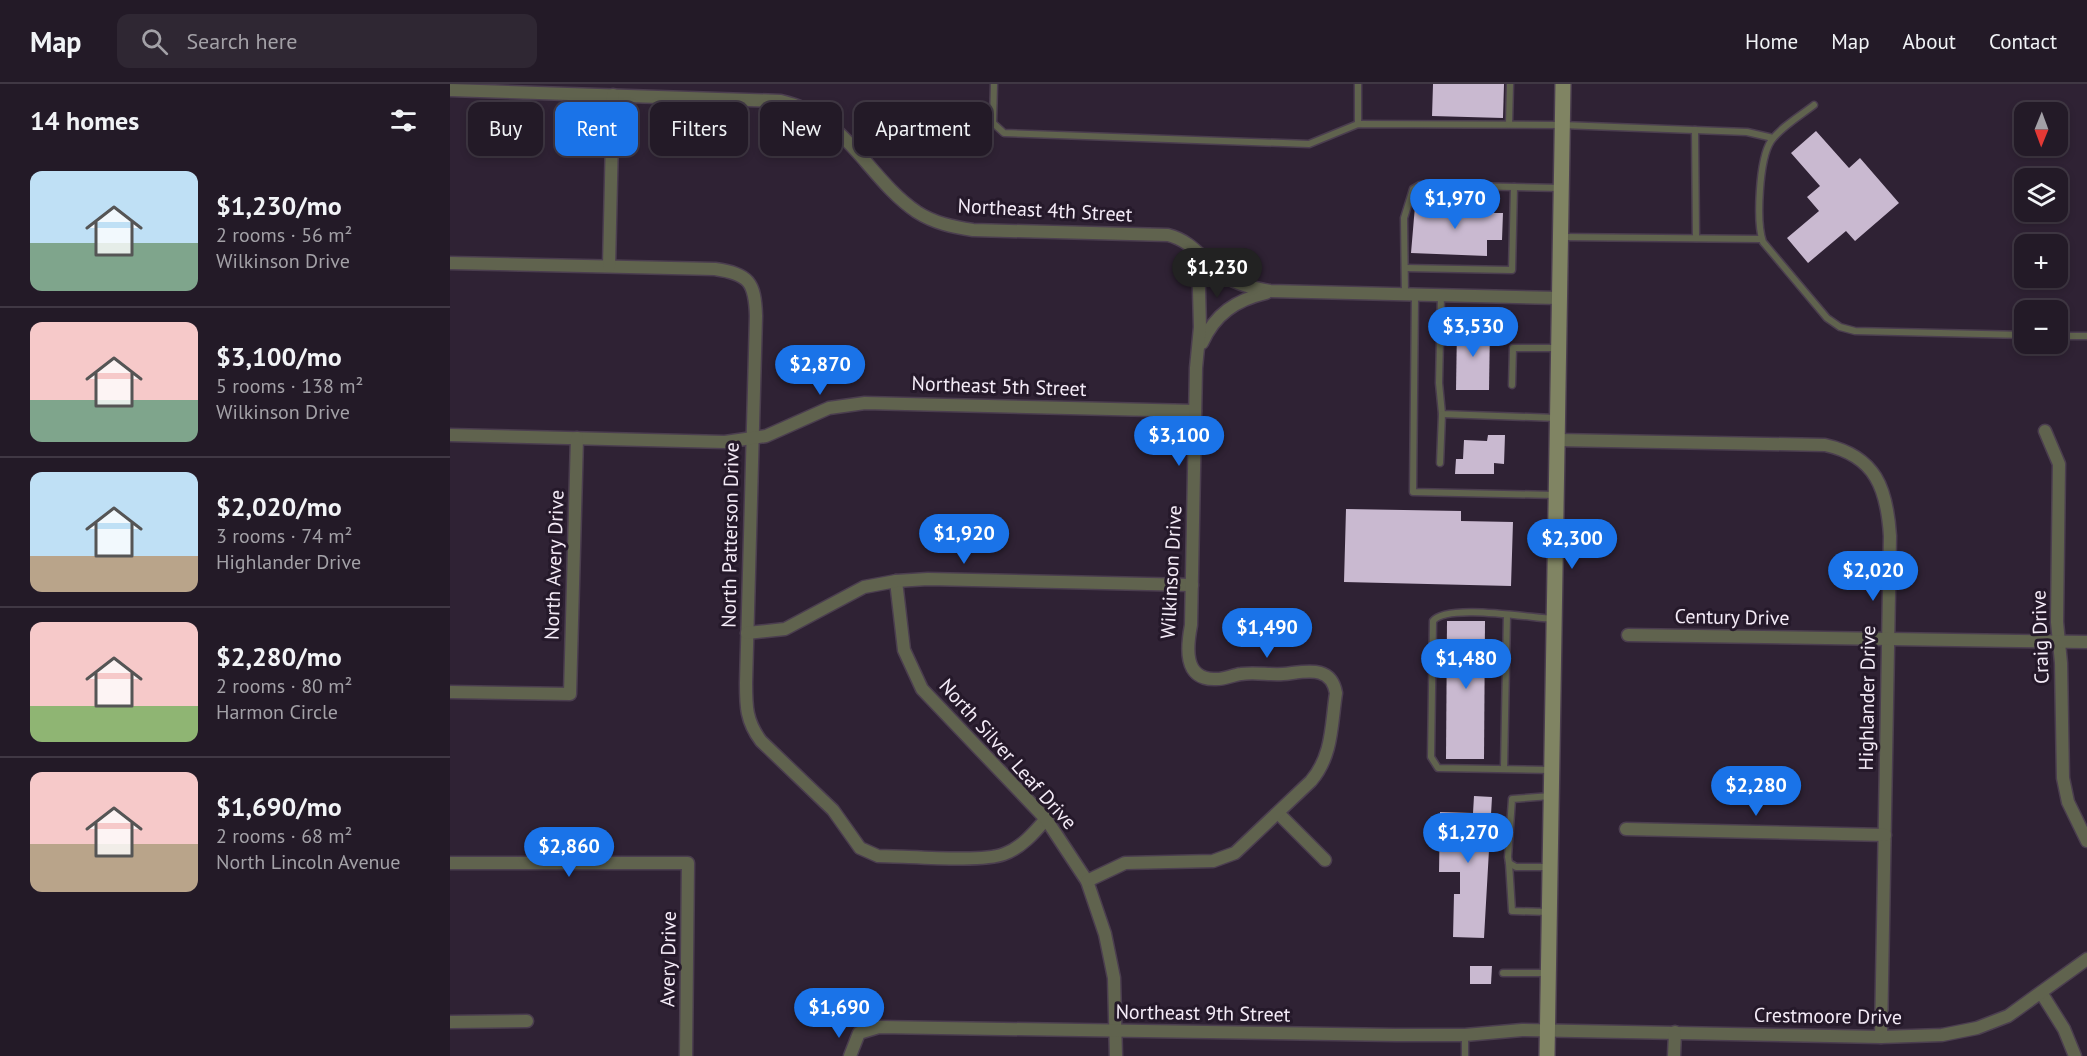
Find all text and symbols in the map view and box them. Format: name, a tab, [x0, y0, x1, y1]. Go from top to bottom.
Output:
search box	[117, 14, 537, 68]
text: Map	[30, 23, 81, 60]
icon: search	[138, 25, 171, 58]
text: Search here	[186, 27, 297, 55]
text: Home	[1745, 28, 1798, 55]
text: Map	[1831, 28, 1870, 55]
text: About	[1903, 28, 1956, 55]
text: Contact	[1989, 28, 2057, 55]
chip: Buy	[468, 102, 543, 156]
chip: Rent	[555, 102, 638, 156]
chip: Filters	[650, 102, 748, 156]
chip: New	[760, 102, 842, 156]
chip: Apartment	[854, 102, 992, 156]
north arrow	[2014, 102, 2068, 156]
map controls	[2014, 102, 2068, 354]
text: 14 homes	[30, 104, 139, 137]
icon: filters	[387, 104, 420, 137]
button: layers	[2014, 168, 2068, 222]
pin: $1,970	[1406, 179, 1504, 230]
text: $1,970	[1424, 185, 1486, 211]
text: $1,230/mo	[216, 189, 342, 222]
street label: Northeast 4th Street	[957, 192, 1133, 228]
icon: home	[78, 195, 150, 267]
text: 2 rooms · 56 m²	[216, 222, 352, 248]
button: +	[2014, 234, 2068, 288]
text: Wilkinson Drive	[216, 248, 350, 274]
pin: $1,230	[1168, 248, 1266, 299]
text: $1,230	[1186, 254, 1248, 280]
button: −	[2014, 300, 2068, 354]
pin: $3,530	[1424, 307, 1522, 358]
text: $3,530	[1442, 313, 1504, 339]
text: $3,100/mo	[216, 340, 342, 373]
pin: $2,870	[771, 345, 869, 396]
icon: home	[78, 346, 150, 418]
text: $2,870	[789, 351, 851, 377]
street label: Northeast 5th Street	[911, 370, 1087, 402]
text: 5 rooms · 138 m²	[216, 373, 363, 399]
text: Wilkinson Drive	[216, 399, 350, 425]
pin: $3,100	[1130, 416, 1228, 467]
text: $3,100	[1148, 422, 1210, 448]
street label: North Patterson Drive	[715, 442, 745, 628]
text: $2,020/mo	[216, 490, 342, 523]
street label: North Avery Drive	[538, 490, 570, 640]
icon: home	[78, 496, 150, 568]
street label: Wilkinson Drive	[1155, 504, 1187, 640]
pin: $1,920	[915, 514, 1013, 565]
pin: $2,300	[1523, 519, 1621, 570]
text: $1,920	[933, 520, 995, 546]
text: 3 rooms · 74 m²	[216, 523, 352, 549]
text: $2,300	[1541, 525, 1603, 551]
text: Highlander Drive	[216, 549, 361, 575]
pin: $2,020	[1824, 551, 1922, 602]
text: $2,020	[1842, 557, 1904, 583]
street label: Craig Drive	[2025, 590, 2055, 684]
street label: Century Drive	[1674, 603, 1790, 631]
pin: $1,490	[1218, 608, 1316, 659]
text: $1,490	[1236, 614, 1298, 640]
street label: Highlander Drive	[1853, 625, 1881, 771]
pin: $1,480	[1417, 639, 1515, 690]
text: $2,280/mo	[216, 640, 342, 673]
text: $1,480	[1435, 645, 1497, 671]
icon: home	[78, 646, 150, 718]
text: 2 rooms · 80 m²	[216, 673, 352, 699]
street label: North Silver Leaf Drive	[933, 673, 1083, 835]
text: Harmon Circle	[216, 699, 338, 725]
pin: $2,280	[1707, 766, 1805, 817]
text: $2,280	[1725, 772, 1787, 798]
text: $1,690/mo	[216, 790, 342, 823]
icon: home	[78, 796, 150, 868]
pin: $1,270	[1419, 813, 1517, 864]
text: $1,270	[1437, 819, 1499, 845]
text: 2 rooms · 68 m²	[216, 823, 352, 849]
pin: $2,860	[520, 827, 618, 878]
text: $2,860	[538, 833, 600, 859]
text: North Lincoln Avenue	[216, 849, 401, 875]
street label: Avery Drive	[654, 911, 682, 1007]
pin: $1,690	[790, 988, 888, 1039]
text: $1,690	[808, 994, 870, 1020]
street label: Northeast 9th Street	[1115, 998, 1291, 1028]
street label: Crestmoore Drive	[1754, 1002, 1902, 1030]

